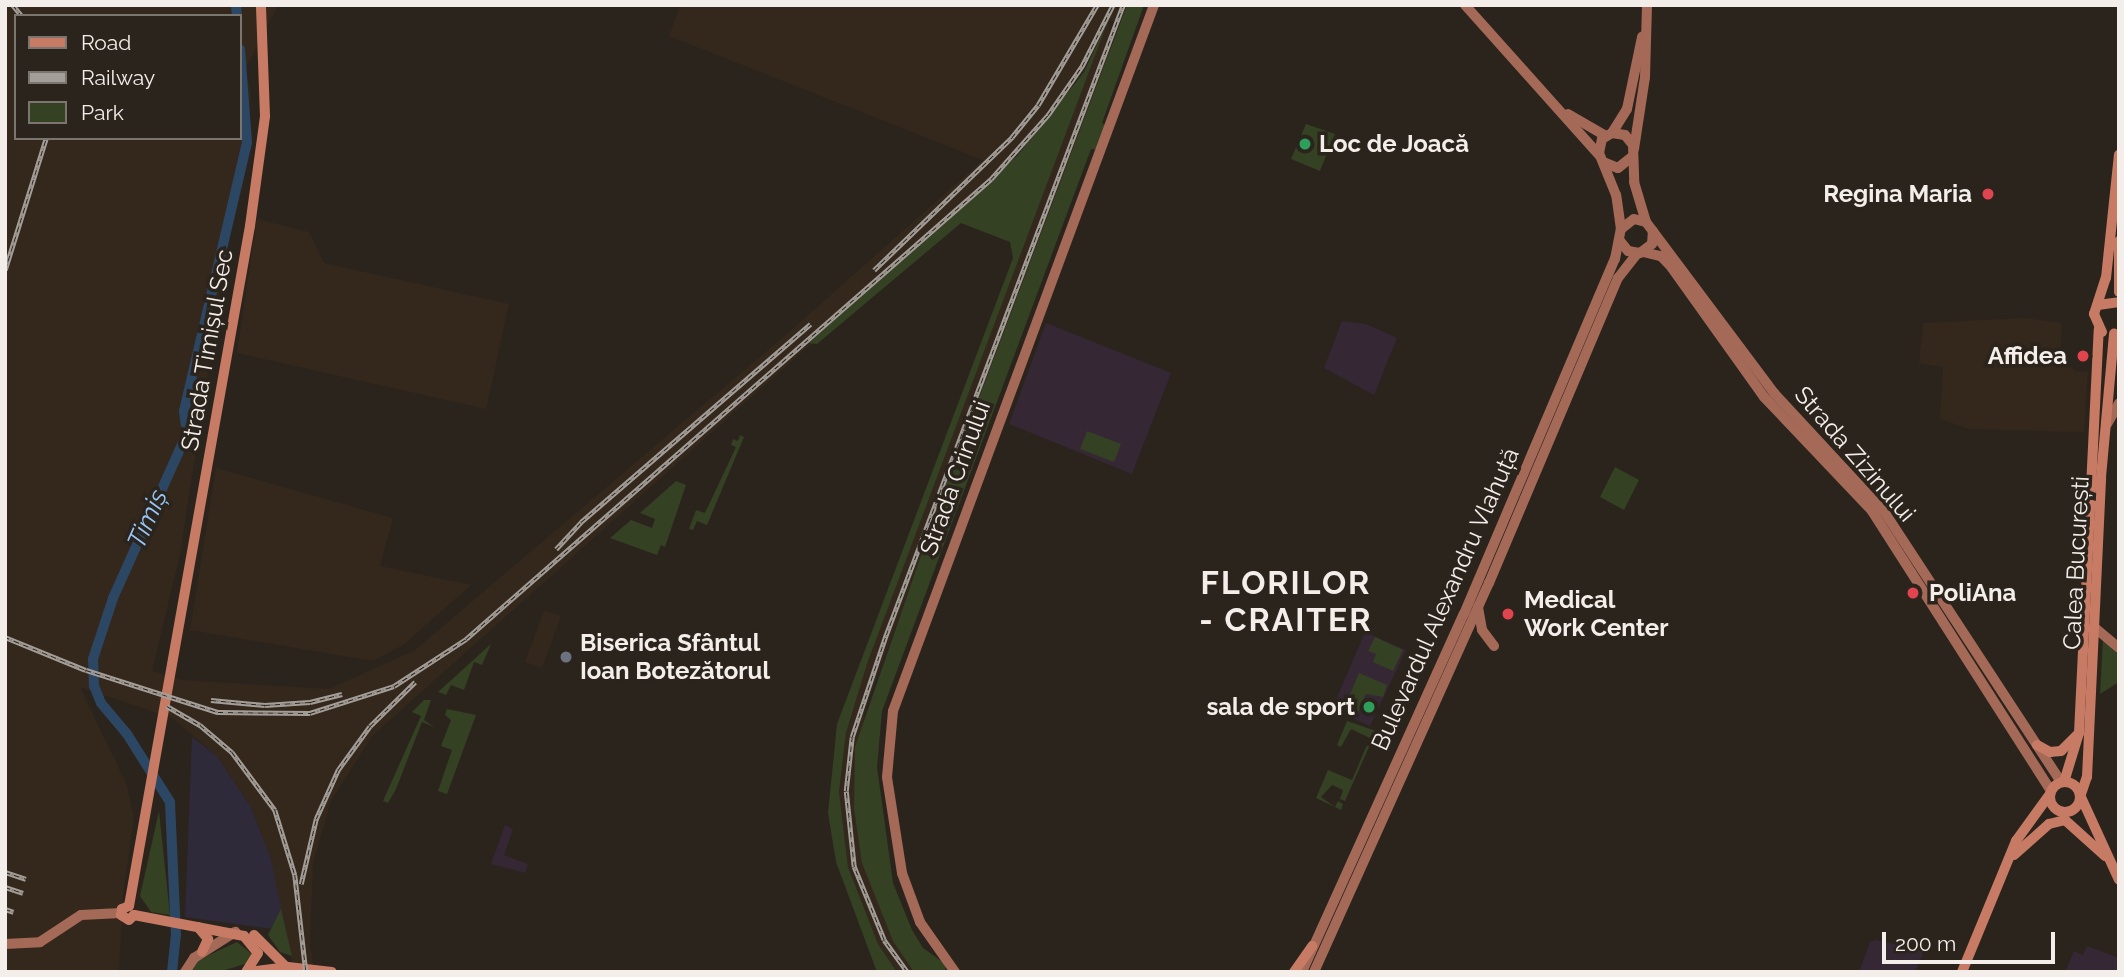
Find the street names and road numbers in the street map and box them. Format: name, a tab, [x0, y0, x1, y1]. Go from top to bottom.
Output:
street label: Strada Timișul Sec	[175, 246, 239, 454]
street label: Strada Zizinului	[1788, 381, 1922, 527]
street label: Strada Crinului	[914, 397, 996, 559]
street label: Bulevardul Alexandru Vlahuță	[1365, 442, 1525, 756]
street label: Calea București	[2057, 475, 2095, 651]

